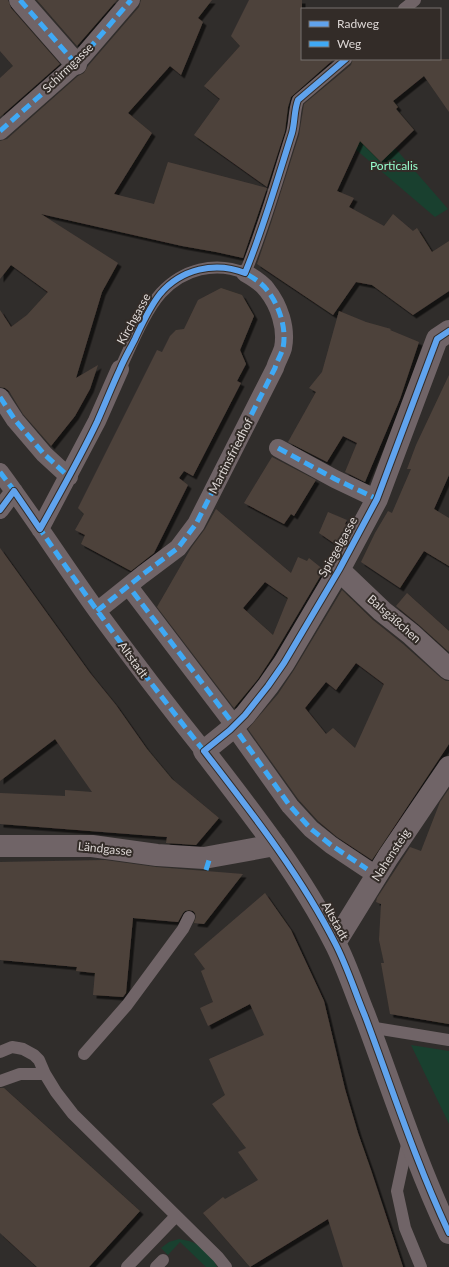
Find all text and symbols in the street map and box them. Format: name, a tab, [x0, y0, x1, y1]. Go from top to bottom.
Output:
legend	[301, 8, 441, 60]
text: Radweg	[337, 16, 379, 31]
text: Weg	[337, 36, 361, 51]
street label: Schirmgasse	[39, 40, 96, 96]
park label: Porticalis	[370, 158, 418, 173]
street label: Kirchgasse	[113, 290, 154, 347]
street label: Martinsfriedhof	[205, 415, 256, 496]
street label: Spiegelgasse	[315, 514, 360, 580]
street label: Balsgäßchen	[364, 591, 424, 646]
street label: Altstadt	[115, 638, 152, 682]
street label: Nahensteig	[368, 826, 413, 884]
street label: Ländgasse	[77, 838, 133, 859]
street label: Altstadt	[319, 899, 352, 943]

